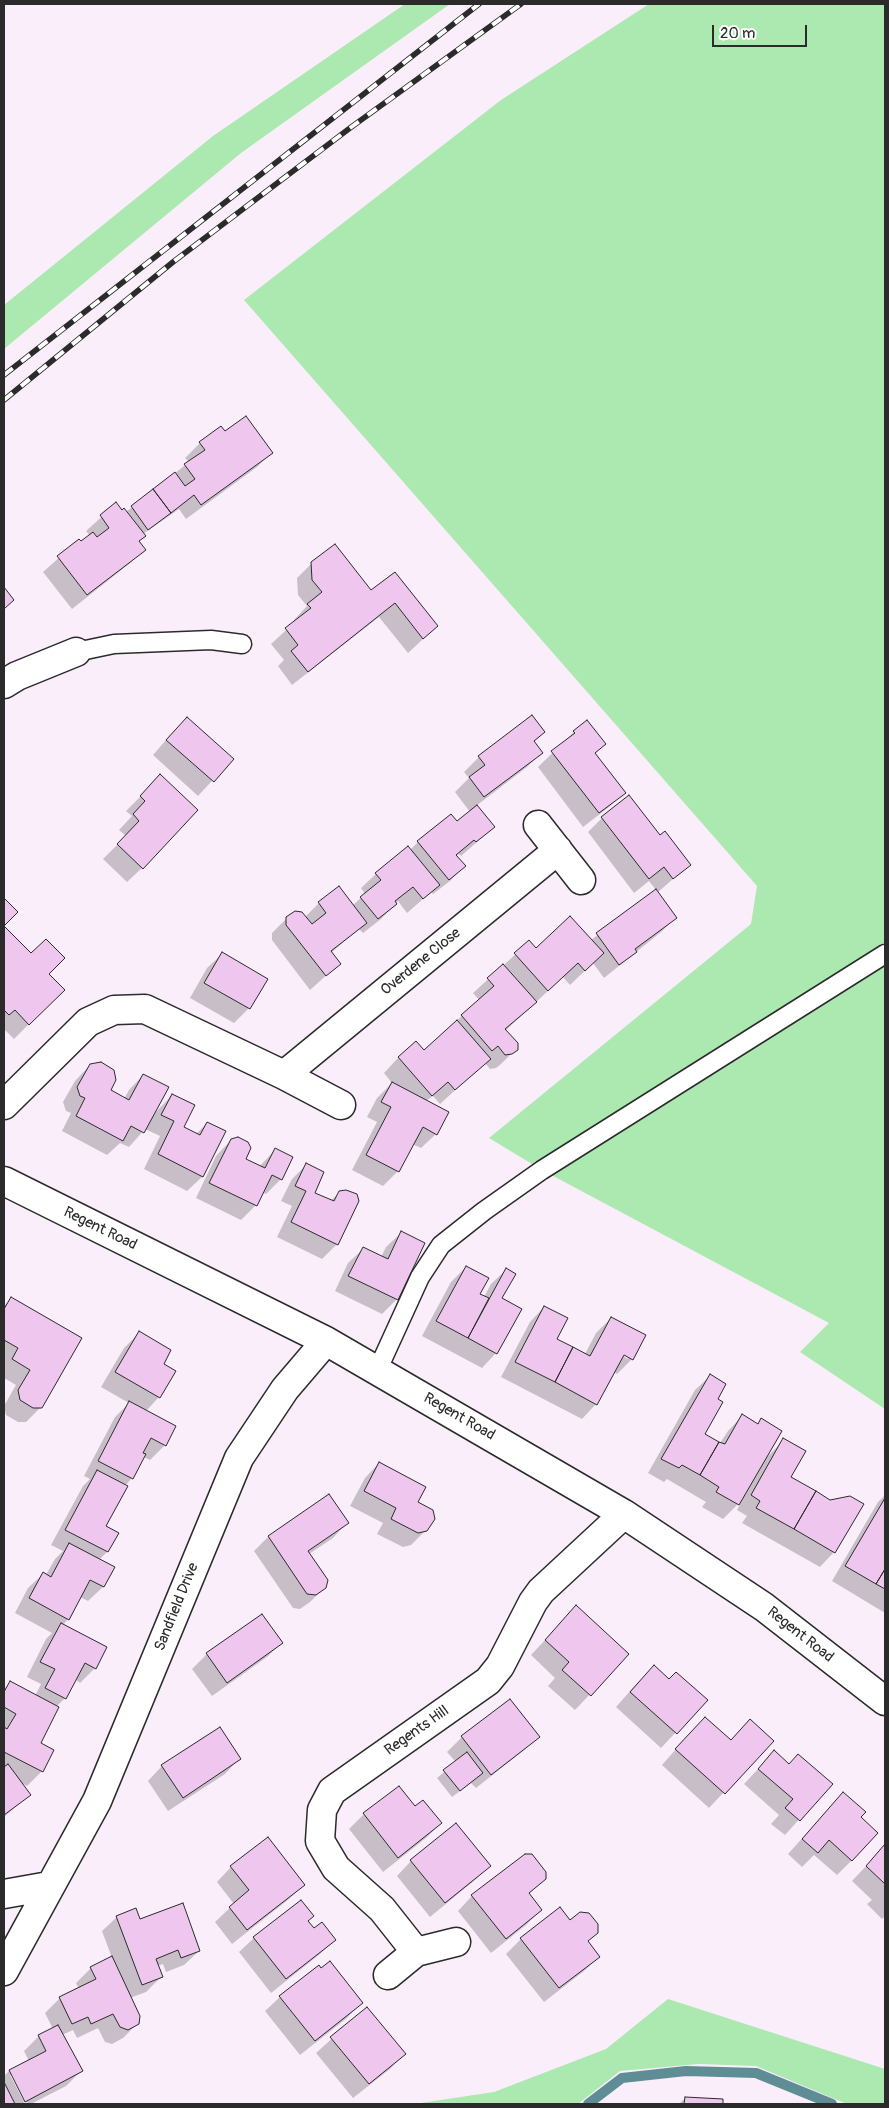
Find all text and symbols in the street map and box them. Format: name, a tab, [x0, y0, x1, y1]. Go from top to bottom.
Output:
scale bar	[714, 15, 809, 47]
text: 20 m	[720, 24, 755, 43]
street label: Overdene Close	[377, 924, 465, 1000]
street label: Regent Road	[60, 1204, 140, 1254]
street label: Regent Road	[420, 1389, 498, 1445]
street label: Sandfield Drive	[151, 1560, 203, 1654]
street label: Regent Road	[763, 1603, 837, 1667]
street label: Regents Hill	[381, 1702, 453, 1760]

